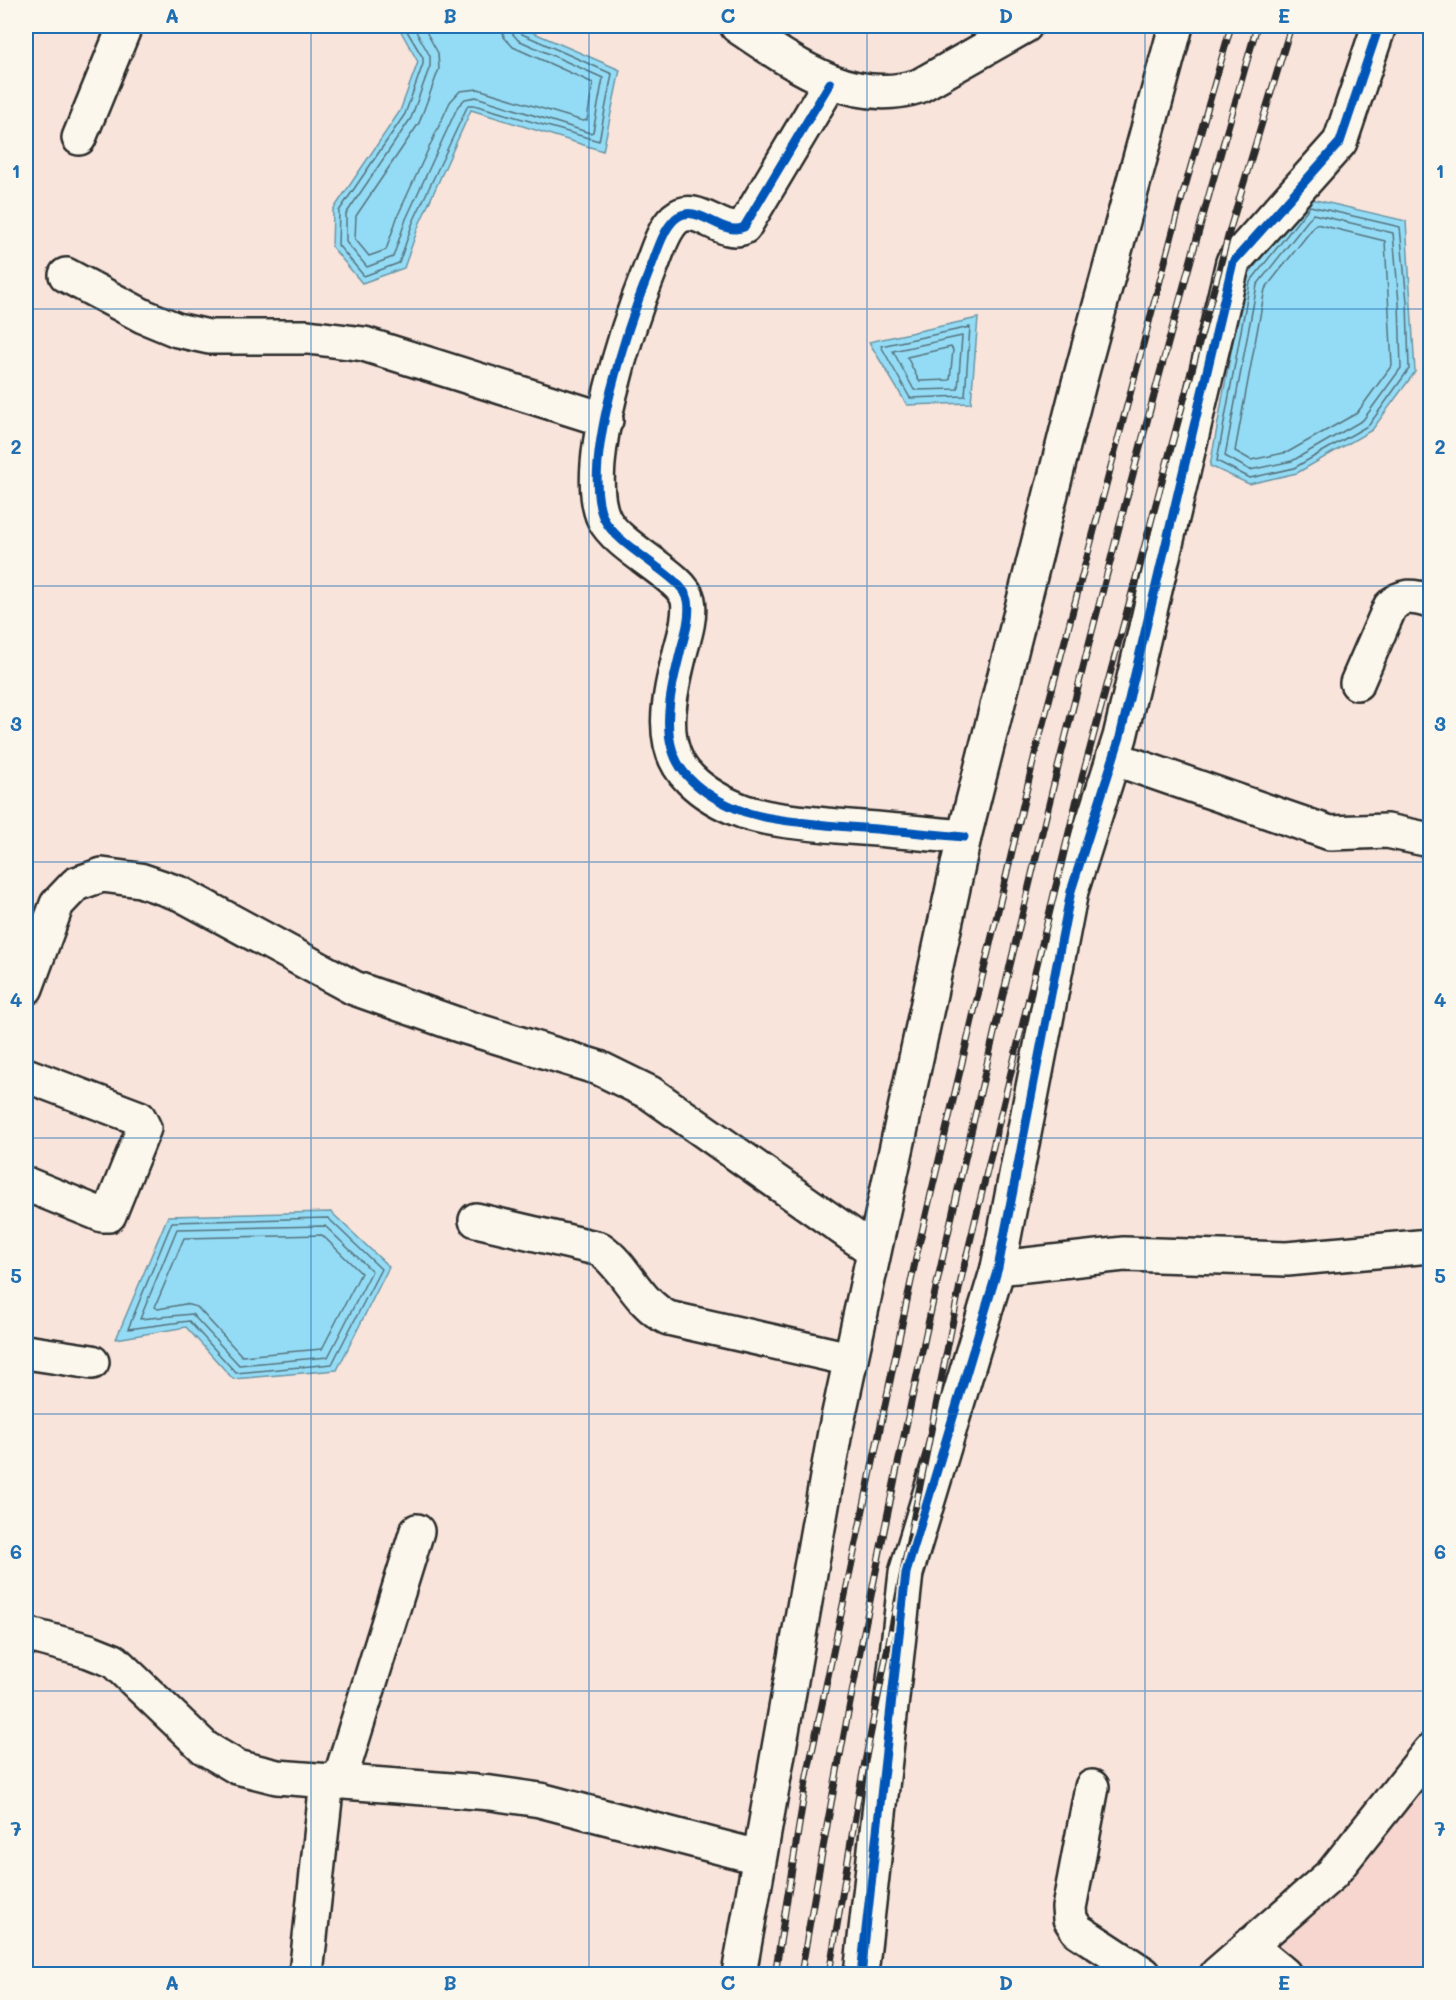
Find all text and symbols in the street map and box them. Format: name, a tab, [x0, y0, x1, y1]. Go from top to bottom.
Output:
text: A	[165, 2, 179, 28]
text: B	[443, 2, 457, 28]
text: C	[721, 2, 736, 28]
text: D	[999, 2, 1013, 28]
text: E	[1278, 2, 1290, 28]
text: 1	[12, 157, 20, 183]
text: 1	[1436, 157, 1444, 183]
text: 2	[10, 433, 22, 459]
text: 2	[1434, 433, 1446, 459]
text: 3	[10, 710, 22, 736]
text: 3	[1434, 710, 1446, 736]
text: 4	[10, 986, 23, 1012]
text: 4	[1434, 986, 1447, 1012]
text: 5	[10, 1262, 22, 1288]
text: 5	[1434, 1262, 1446, 1288]
text: 6	[10, 1538, 22, 1564]
text: 6	[1434, 1538, 1446, 1564]
text: 7	[10, 1815, 22, 1841]
text: 7	[1434, 1815, 1446, 1841]
text: A	[165, 1969, 179, 1995]
text: B	[443, 1969, 457, 1995]
text: C	[721, 1969, 736, 1995]
text: D	[999, 1969, 1013, 1995]
text: E	[1278, 1969, 1290, 1995]

